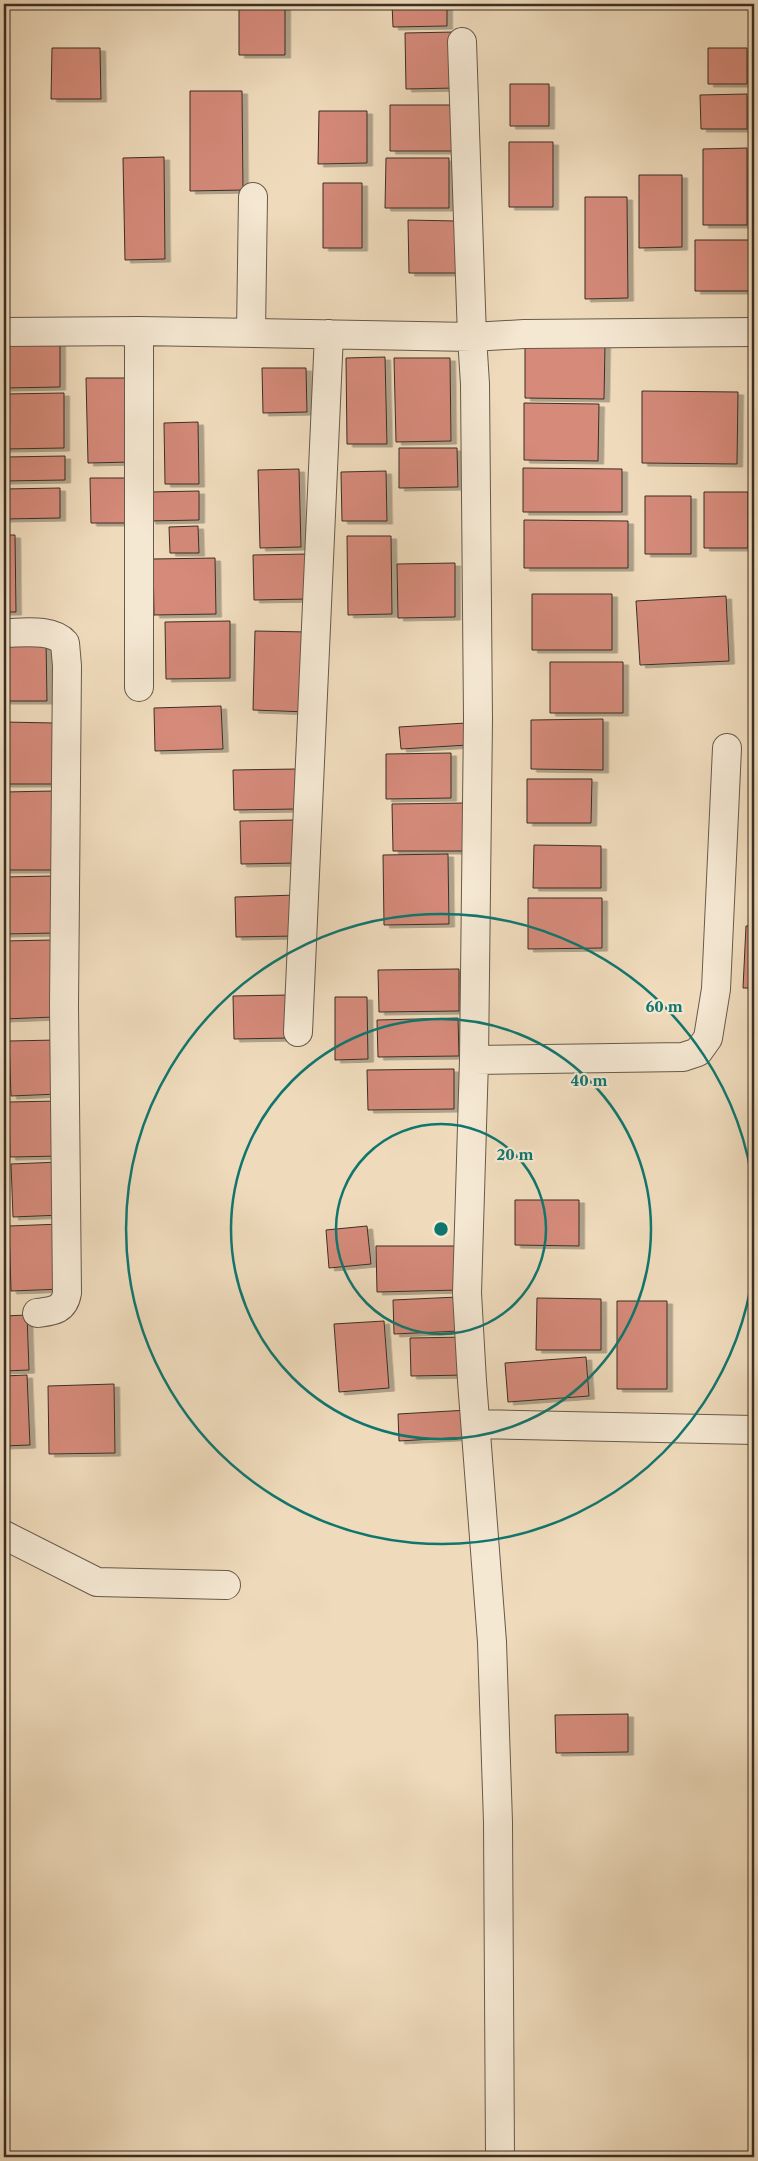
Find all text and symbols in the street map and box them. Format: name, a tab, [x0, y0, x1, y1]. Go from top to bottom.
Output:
text: 60 m	[645, 997, 683, 1016]
text: 40 m	[570, 1071, 608, 1090]
text: 20 m	[496, 1145, 534, 1164]
centre of rings	[432, 1220, 450, 1238]

